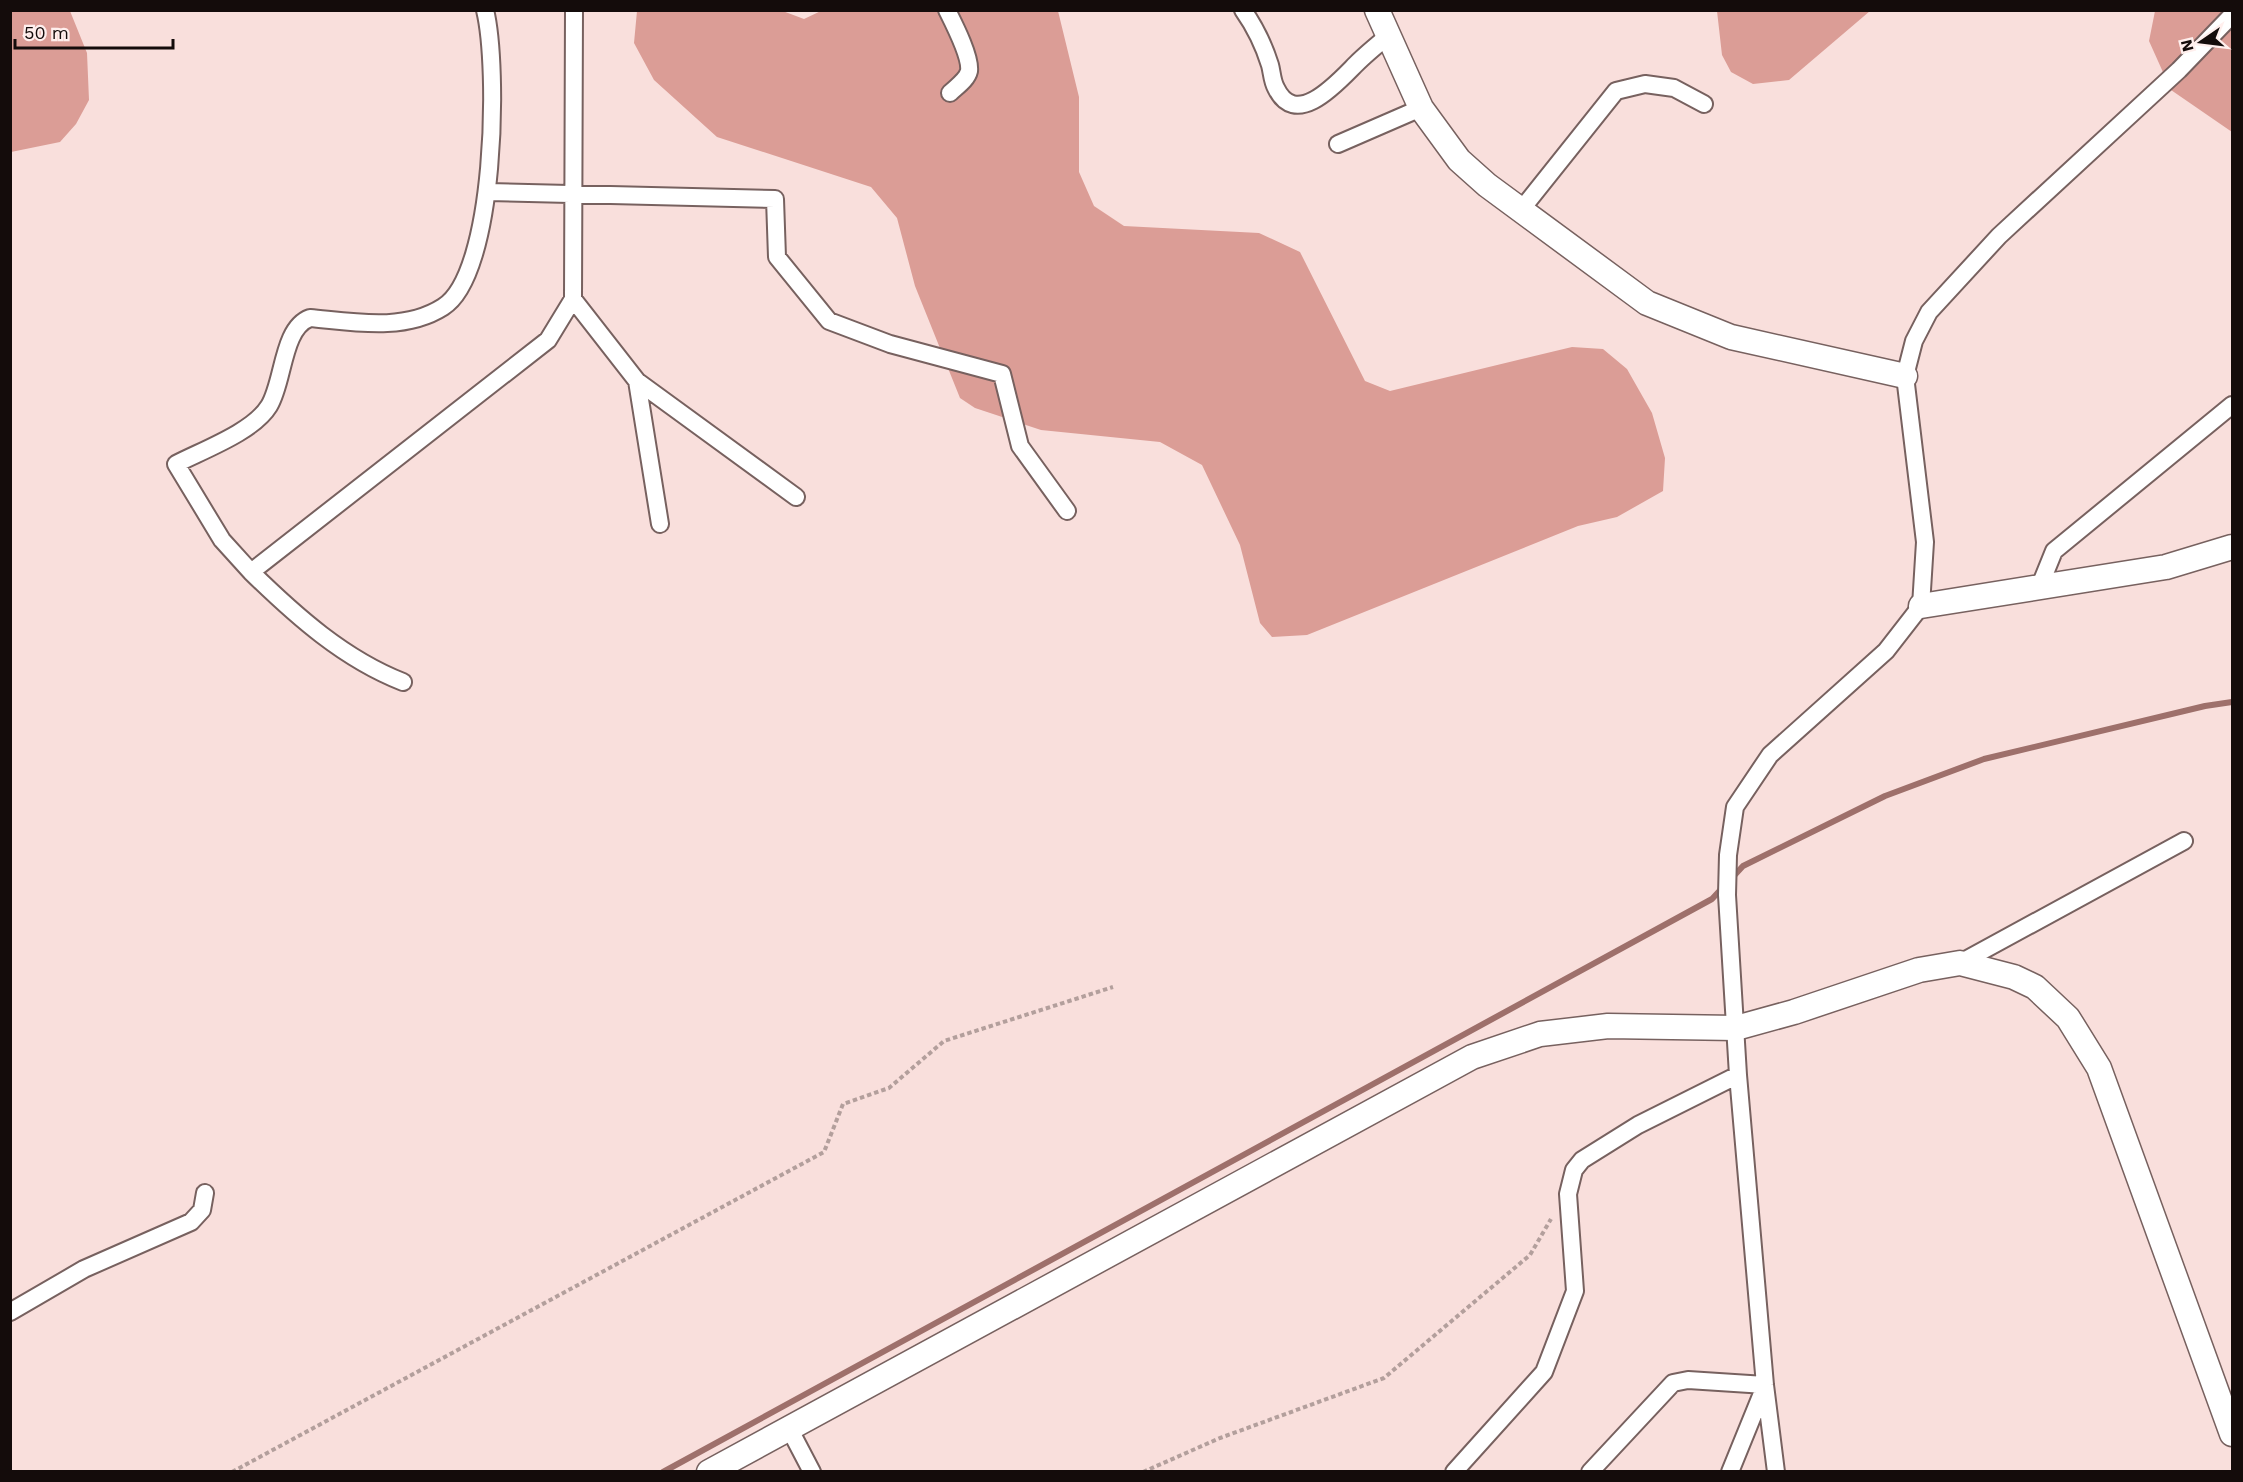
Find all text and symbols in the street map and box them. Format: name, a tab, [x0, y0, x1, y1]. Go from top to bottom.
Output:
scale bar	[15, 12, 172, 50]
north arrow	[2171, 12, 2231, 72]
text: 50 m	[24, 22, 69, 43]
text: N	[2176, 37, 2198, 54]

